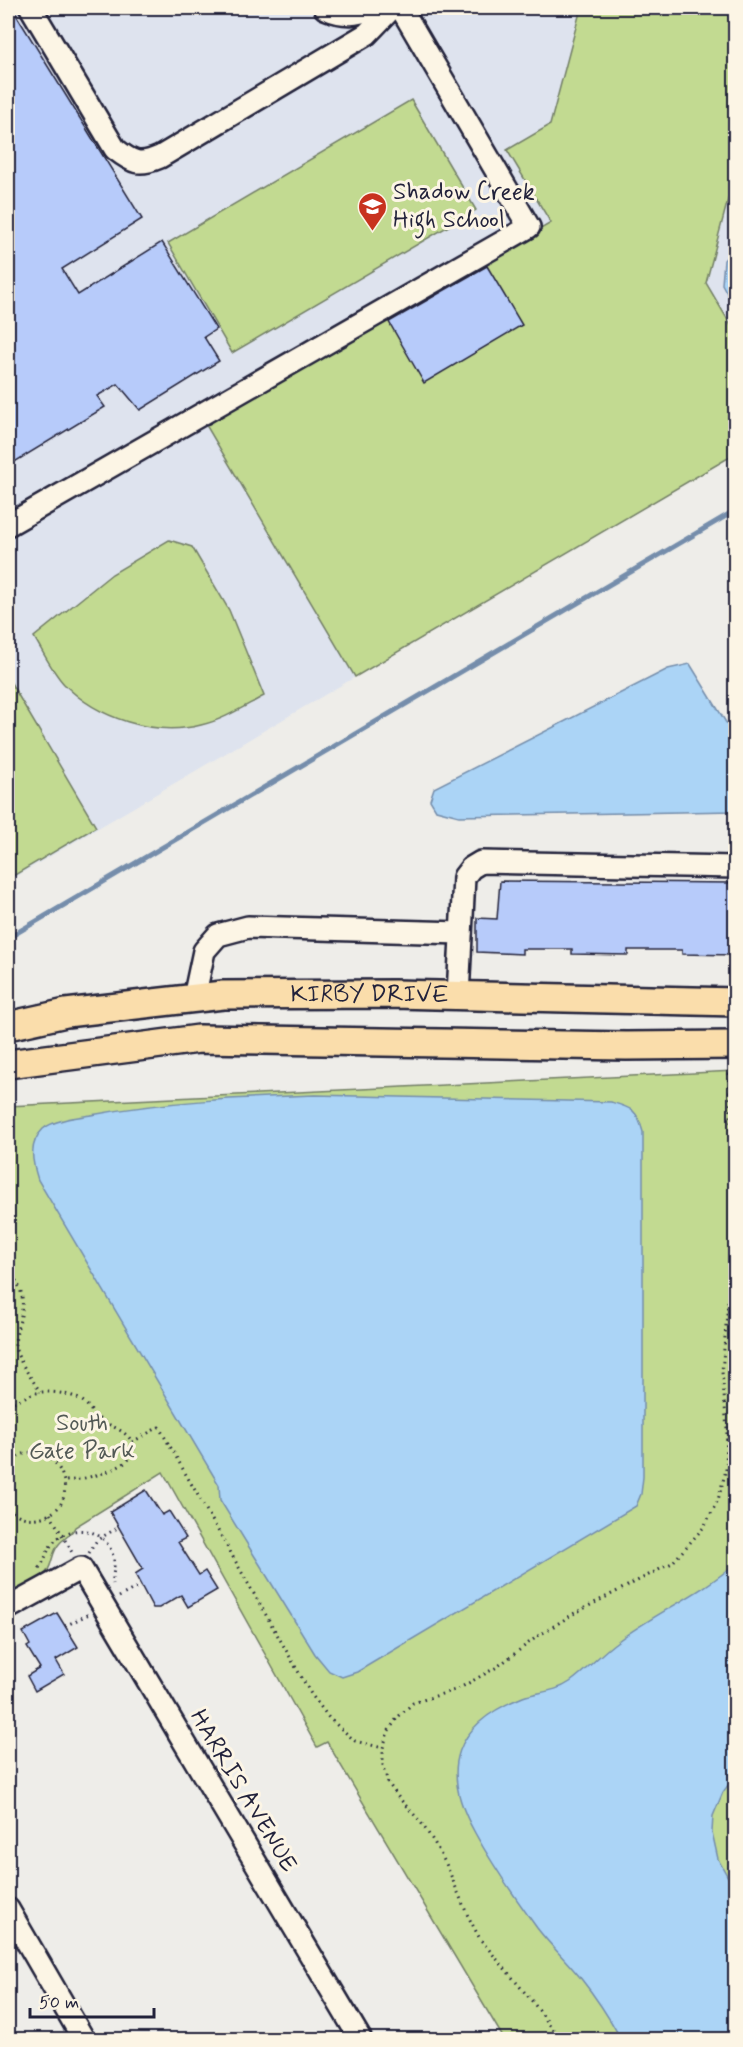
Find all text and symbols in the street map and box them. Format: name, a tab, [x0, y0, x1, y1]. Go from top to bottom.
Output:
place label: Shadow Creek High School	[393, 177, 535, 239]
school or university icon: Shadow Creek High School	[356, 190, 388, 232]
street label: KIRBY DRIVE	[290, 978, 449, 1011]
park label: South Gate Park	[29, 1408, 135, 1467]
street label: HARRIS AVENUE	[182, 1704, 304, 1878]
scale bar	[30, 1981, 154, 2019]
text: 50 m	[39, 1991, 79, 2015]

